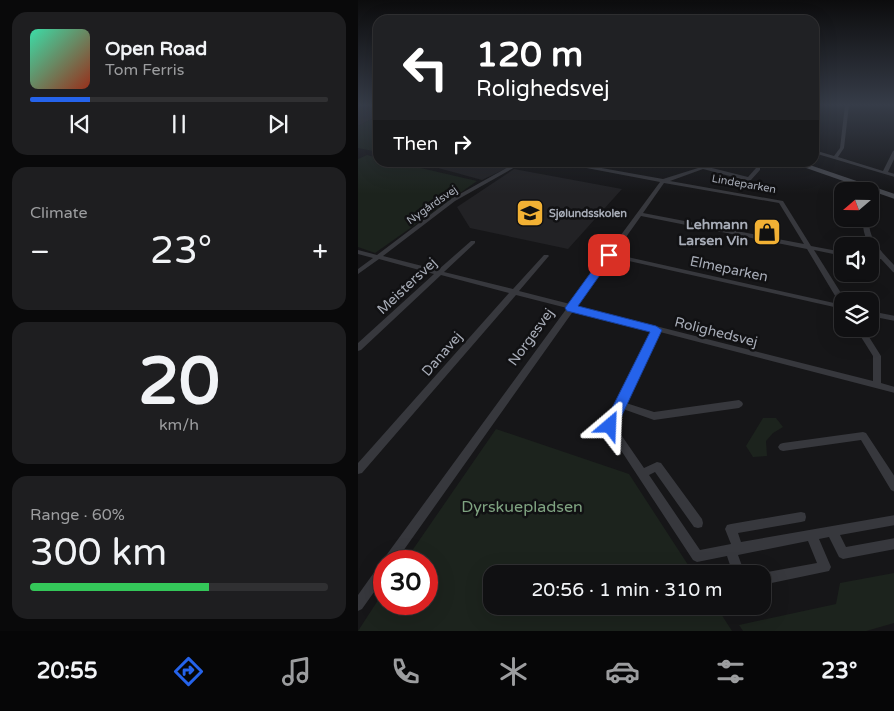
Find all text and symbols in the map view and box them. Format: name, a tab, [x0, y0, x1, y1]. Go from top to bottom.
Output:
text: 120 m	[476, 34, 583, 76]
icon: left	[393, 35, 458, 100]
text: Open Road	[105, 38, 207, 60]
text: Tom Ferris	[105, 60, 184, 80]
text: Rolighedsvej	[476, 76, 610, 102]
icon: previous	[66, 110, 94, 138]
icon: pause	[165, 110, 193, 138]
icon: next	[264, 110, 292, 138]
icon: right	[448, 130, 476, 158]
text: Then	[393, 133, 438, 155]
street label: Lindeparken	[711, 172, 777, 196]
north arrow	[834, 182, 879, 228]
map controls	[834, 182, 879, 337]
street label: Nygårdsvej	[404, 183, 460, 227]
school or university icon: Sjølundsskolen	[515, 198, 545, 228]
text: Climate	[30, 203, 88, 223]
place label: Sjølundsskolen	[549, 207, 627, 221]
place label: Lehmann Larsen Vin	[678, 216, 748, 249]
shop icon: Lehmann Larsen Vin	[752, 217, 782, 247]
text: 23°	[150, 228, 212, 274]
pin	[588, 234, 630, 276]
text: −	[30, 235, 50, 269]
text: +	[312, 235, 328, 269]
button: sound	[834, 237, 879, 282]
icon: arrive	[595, 241, 623, 269]
street label: Elmeparken	[688, 252, 770, 286]
street label: Meistersvej	[374, 254, 440, 318]
button: layers	[834, 292, 879, 337]
street label: Norgesvej	[504, 305, 558, 369]
street label: Rolighedsvej	[673, 313, 759, 351]
street label: Danavej	[418, 328, 466, 380]
text: 20	[138, 343, 220, 422]
position arrow	[583, 399, 635, 451]
text: km/h	[159, 415, 199, 435]
park label: Dyrskuepladsen	[461, 497, 583, 517]
text: Range · 60%	[30, 505, 125, 525]
text: 300 km	[30, 530, 167, 576]
speed limit sign: 30	[373, 550, 438, 615]
text: 20:56 · 1 min · 310 m	[531, 579, 723, 601]
icon: directions	[171, 654, 206, 689]
icon: music	[279, 654, 314, 689]
icon: phone	[388, 654, 423, 689]
icon: climate	[496, 654, 531, 689]
icon: car	[605, 654, 640, 689]
icon: filters	[713, 654, 748, 689]
text: 20:55	[37, 658, 98, 684]
text: 23°	[821, 658, 857, 684]

